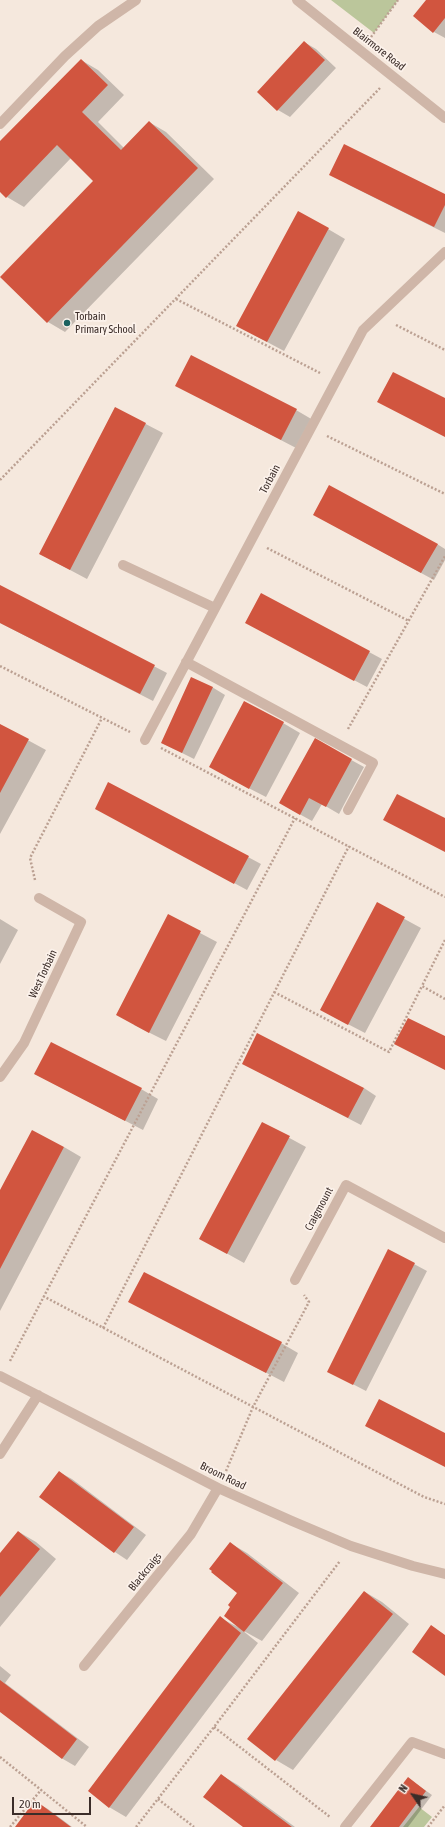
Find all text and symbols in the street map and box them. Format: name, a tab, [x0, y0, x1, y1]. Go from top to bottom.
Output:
street label: Blairmore Road	[350, 24, 408, 74]
place label: Torbain Primary School	[75, 310, 136, 336]
marker: Torbain Primary School	[62, 318, 72, 328]
street label: Torbain	[257, 462, 283, 496]
street label: West Torbain	[26, 948, 60, 1000]
street label: Craigmount	[302, 1185, 336, 1233]
street label: Broom Road	[198, 1459, 248, 1493]
street label: Blackcraigs	[126, 1550, 164, 1594]
north arrow	[393, 1775, 433, 1815]
text: N	[396, 1782, 410, 1794]
scale bar	[14, 1789, 93, 1815]
text: 20 m	[19, 1797, 41, 1811]

